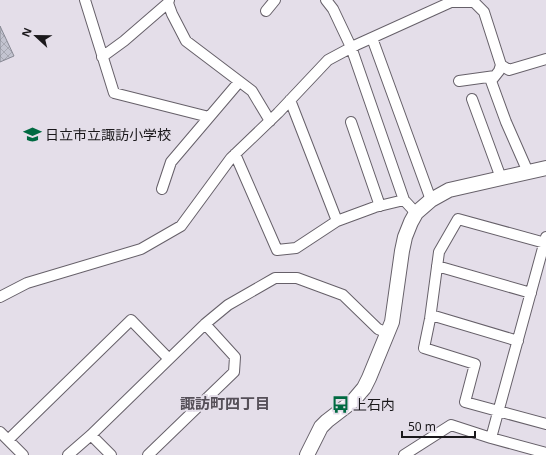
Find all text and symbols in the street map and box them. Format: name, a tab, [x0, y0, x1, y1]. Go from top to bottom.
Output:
north arrow	[16, 16, 56, 56]
text: N	[18, 25, 35, 39]
school or university icon: 日立市立諏訪小学校	[22, 124, 42, 144]
place label: 日立市立諏訪小学校	[45, 125, 171, 144]
district label: 諏訪町四丁目	[180, 393, 270, 413]
bus stop icon: 上石内	[330, 394, 350, 414]
place label: 上石内	[353, 395, 395, 414]
scale bar	[402, 413, 475, 439]
text: 50 m	[408, 418, 436, 435]

